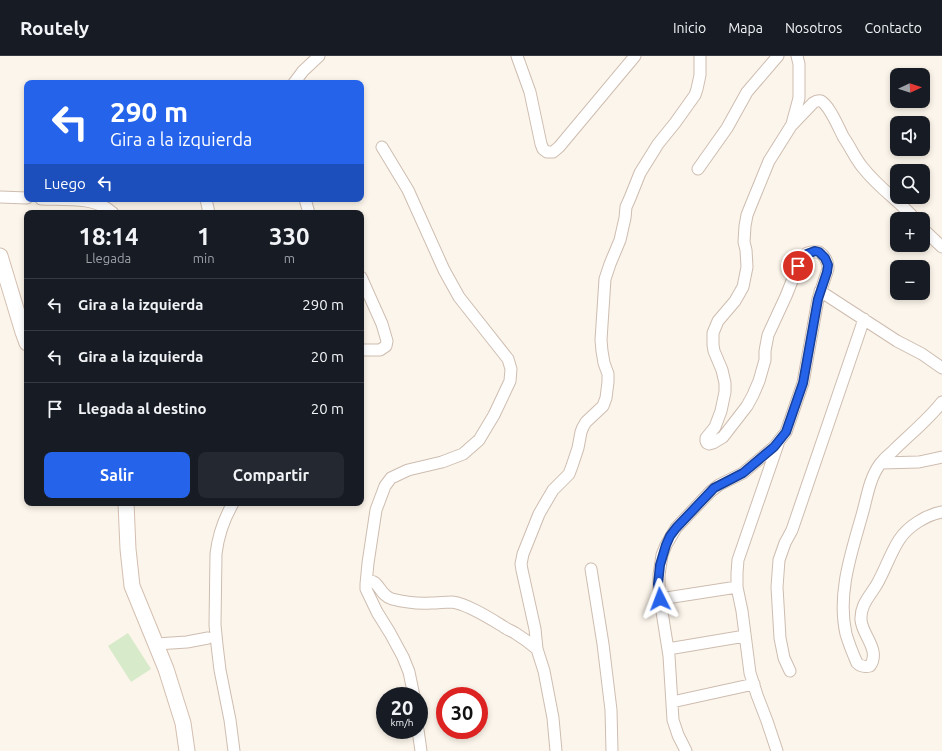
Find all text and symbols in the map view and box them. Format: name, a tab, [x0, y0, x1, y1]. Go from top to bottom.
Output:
text: Routely	[20, 17, 89, 39]
text: Inicio	[673, 20, 706, 36]
text: Mapa	[728, 20, 763, 36]
text: Nosotros	[785, 20, 842, 36]
text: Contacto	[864, 20, 922, 36]
north arrow	[890, 68, 930, 108]
map controls	[890, 68, 930, 300]
icon: left	[44, 96, 96, 148]
text: 290 m	[110, 96, 188, 127]
button: sound	[890, 116, 930, 156]
text: Gira a la izquierda	[110, 129, 252, 149]
button: search	[890, 164, 930, 204]
icon: left	[94, 172, 116, 194]
text: Luego	[44, 175, 86, 192]
button: +	[890, 212, 930, 252]
text: 18:14	[78, 223, 138, 250]
text: 1	[197, 223, 210, 250]
text: 330	[269, 223, 310, 250]
pin	[781, 249, 815, 283]
text: Llegada	[86, 251, 131, 265]
text: min	[193, 251, 215, 265]
text: m	[284, 251, 295, 265]
icon: arrive	[787, 255, 809, 277]
button: −	[890, 260, 930, 300]
icon: left	[44, 294, 66, 316]
text: Gira a la izquierda	[78, 296, 204, 313]
text: 290 m	[302, 296, 344, 313]
icon: left	[44, 346, 66, 368]
text: Gira a la izquierda	[78, 348, 204, 365]
text: 20 m	[311, 348, 344, 365]
icon: arrive	[44, 398, 66, 420]
text: Llegada al destino	[78, 400, 207, 417]
text: 20 m	[311, 400, 344, 417]
button: Salir	[44, 452, 190, 498]
button: Compartir	[198, 452, 344, 498]
position arrow	[639, 578, 681, 620]
speed limit sign: 30	[436, 687, 488, 739]
text: 20	[391, 696, 413, 719]
text: km/h	[390, 717, 414, 728]

